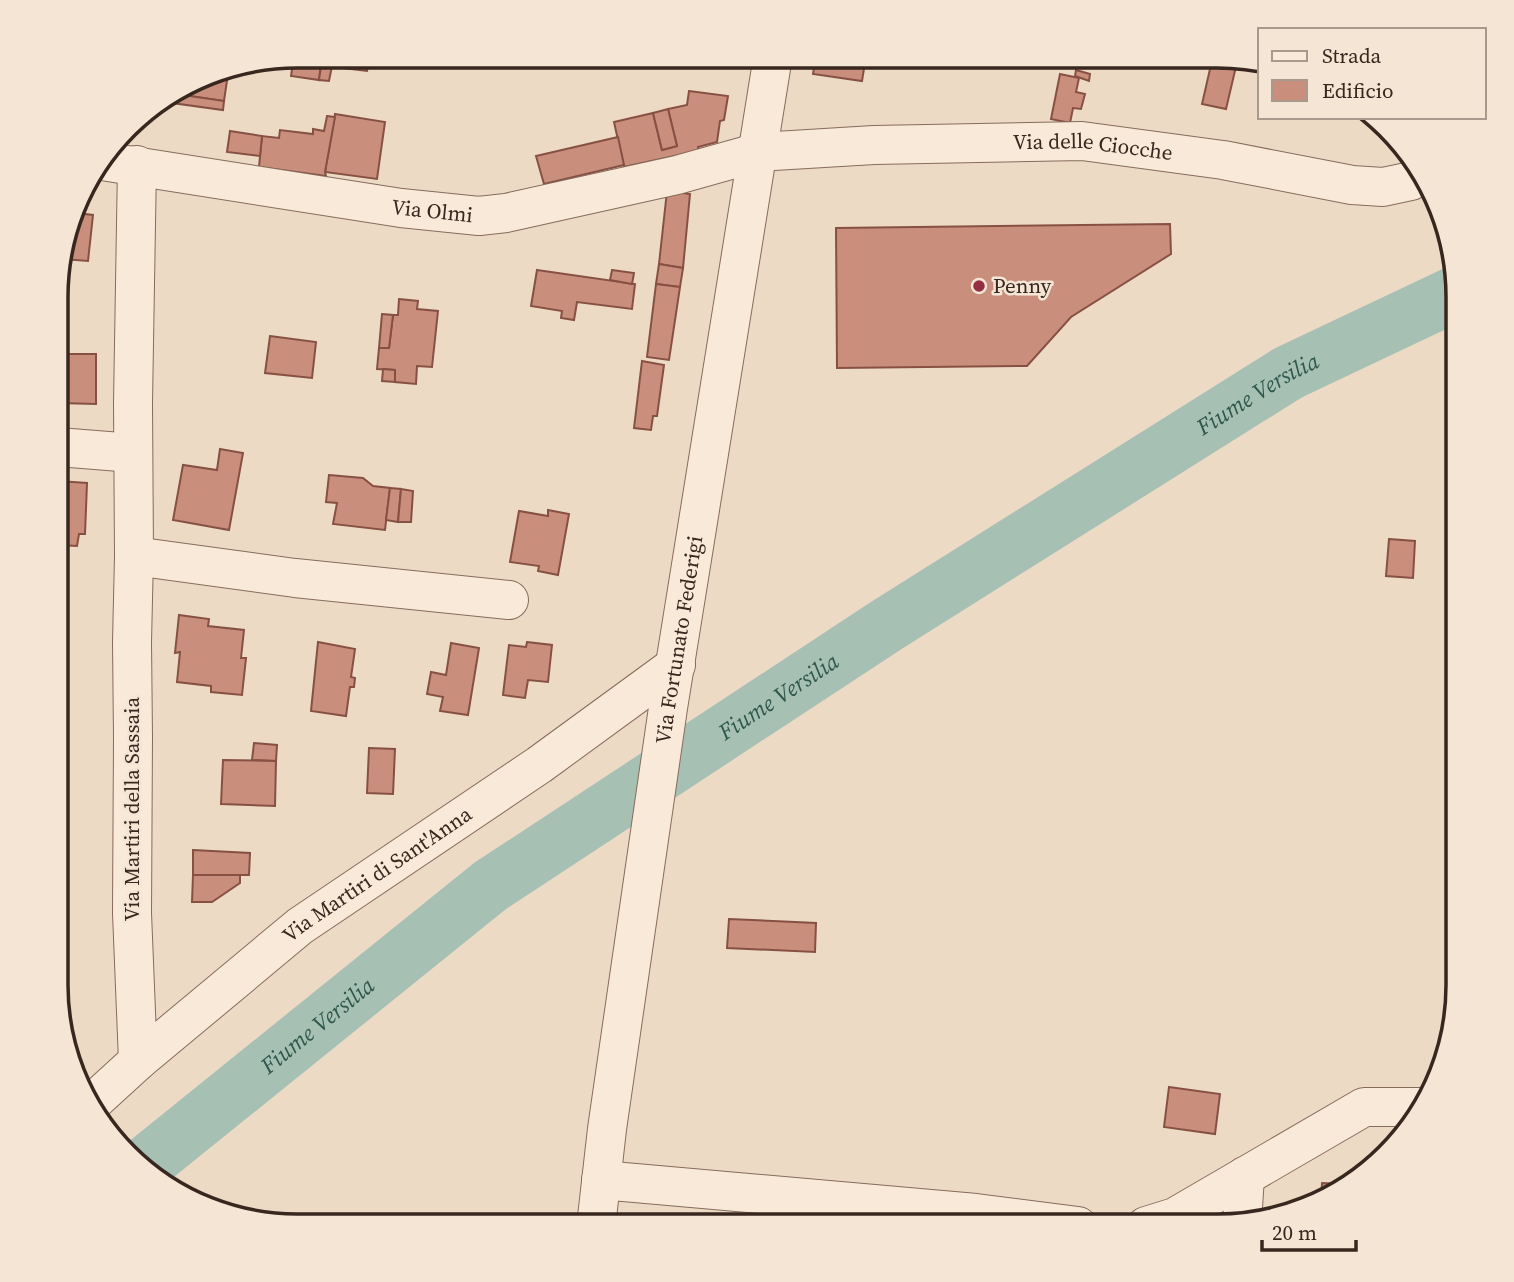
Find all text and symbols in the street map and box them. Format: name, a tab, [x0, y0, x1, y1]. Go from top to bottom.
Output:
legend	[1258, 28, 1486, 119]
text: Strada	[1322, 41, 1381, 70]
text: Edificio	[1322, 76, 1394, 105]
street label: Via delle Ciocche	[1013, 126, 1175, 167]
street label: Via Olmi	[389, 192, 474, 229]
place label: Penny	[993, 271, 1051, 300]
marker: Penny	[971, 278, 987, 294]
water label: Fiume Versilia	[1189, 345, 1324, 443]
street label: Via Fortunato Federigi	[648, 534, 710, 746]
water label: Fiume Versilia	[711, 645, 845, 748]
street label: Via Martiri della Sassaia	[117, 696, 146, 921]
street label: Via Martiri di Sant'Anna	[276, 799, 478, 949]
water label: Fiume Versilia	[253, 969, 381, 1082]
scale bar	[1262, 1208, 1356, 1252]
text: 20 m	[1272, 1218, 1317, 1247]

